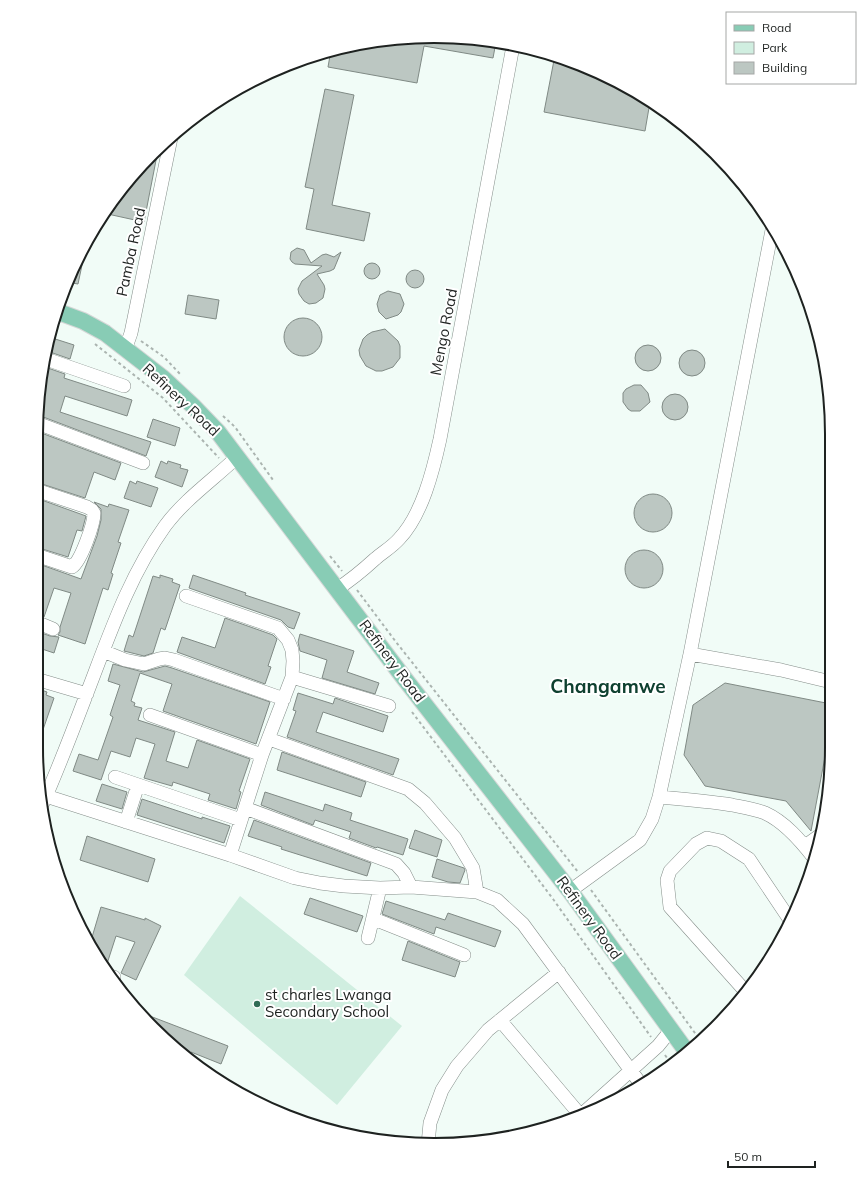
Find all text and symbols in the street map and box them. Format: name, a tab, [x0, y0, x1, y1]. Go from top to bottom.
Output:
legend	[726, 12, 856, 84]
text: Road	[762, 20, 791, 35]
text: Park	[762, 40, 788, 55]
text: Building	[762, 60, 807, 75]
street label: Pamba Road	[112, 206, 149, 298]
street label: Mengo Road	[426, 287, 461, 377]
street label: Refinery Road	[139, 359, 224, 440]
street label: Refinery Road	[355, 616, 430, 706]
district label: Changamwe	[550, 674, 666, 698]
street label: Refinery Road	[553, 872, 626, 963]
place label: st charles Lwanga Secondary School	[265, 985, 392, 1021]
marker: st charles Lwanga Secondary School	[252, 999, 262, 1009]
scale bar	[728, 1143, 815, 1169]
text: 50 m	[734, 1149, 762, 1164]

